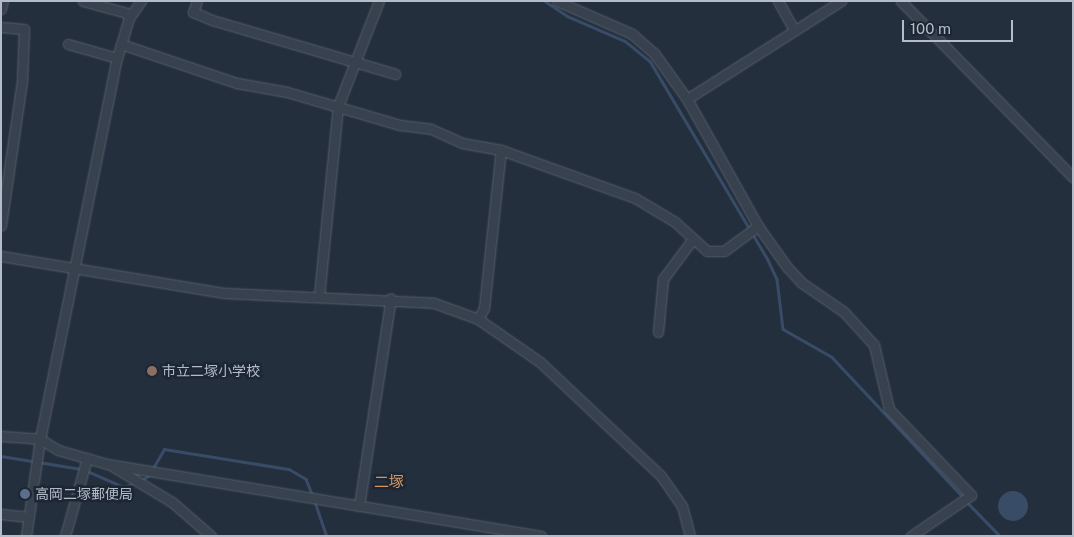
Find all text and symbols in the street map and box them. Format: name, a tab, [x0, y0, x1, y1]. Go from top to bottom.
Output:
scale bar	[904, 10, 1015, 42]
text: 100 m	[910, 20, 951, 37]
place label: 市立二塚小学校	[162, 363, 260, 379]
marker: 市立二塚小学校	[146, 365, 158, 377]
district label: 二塚	[374, 473, 404, 491]
place label: 高岡二塚郵便局	[35, 486, 133, 502]
marker: 高岡二塚郵便局	[19, 488, 31, 500]

